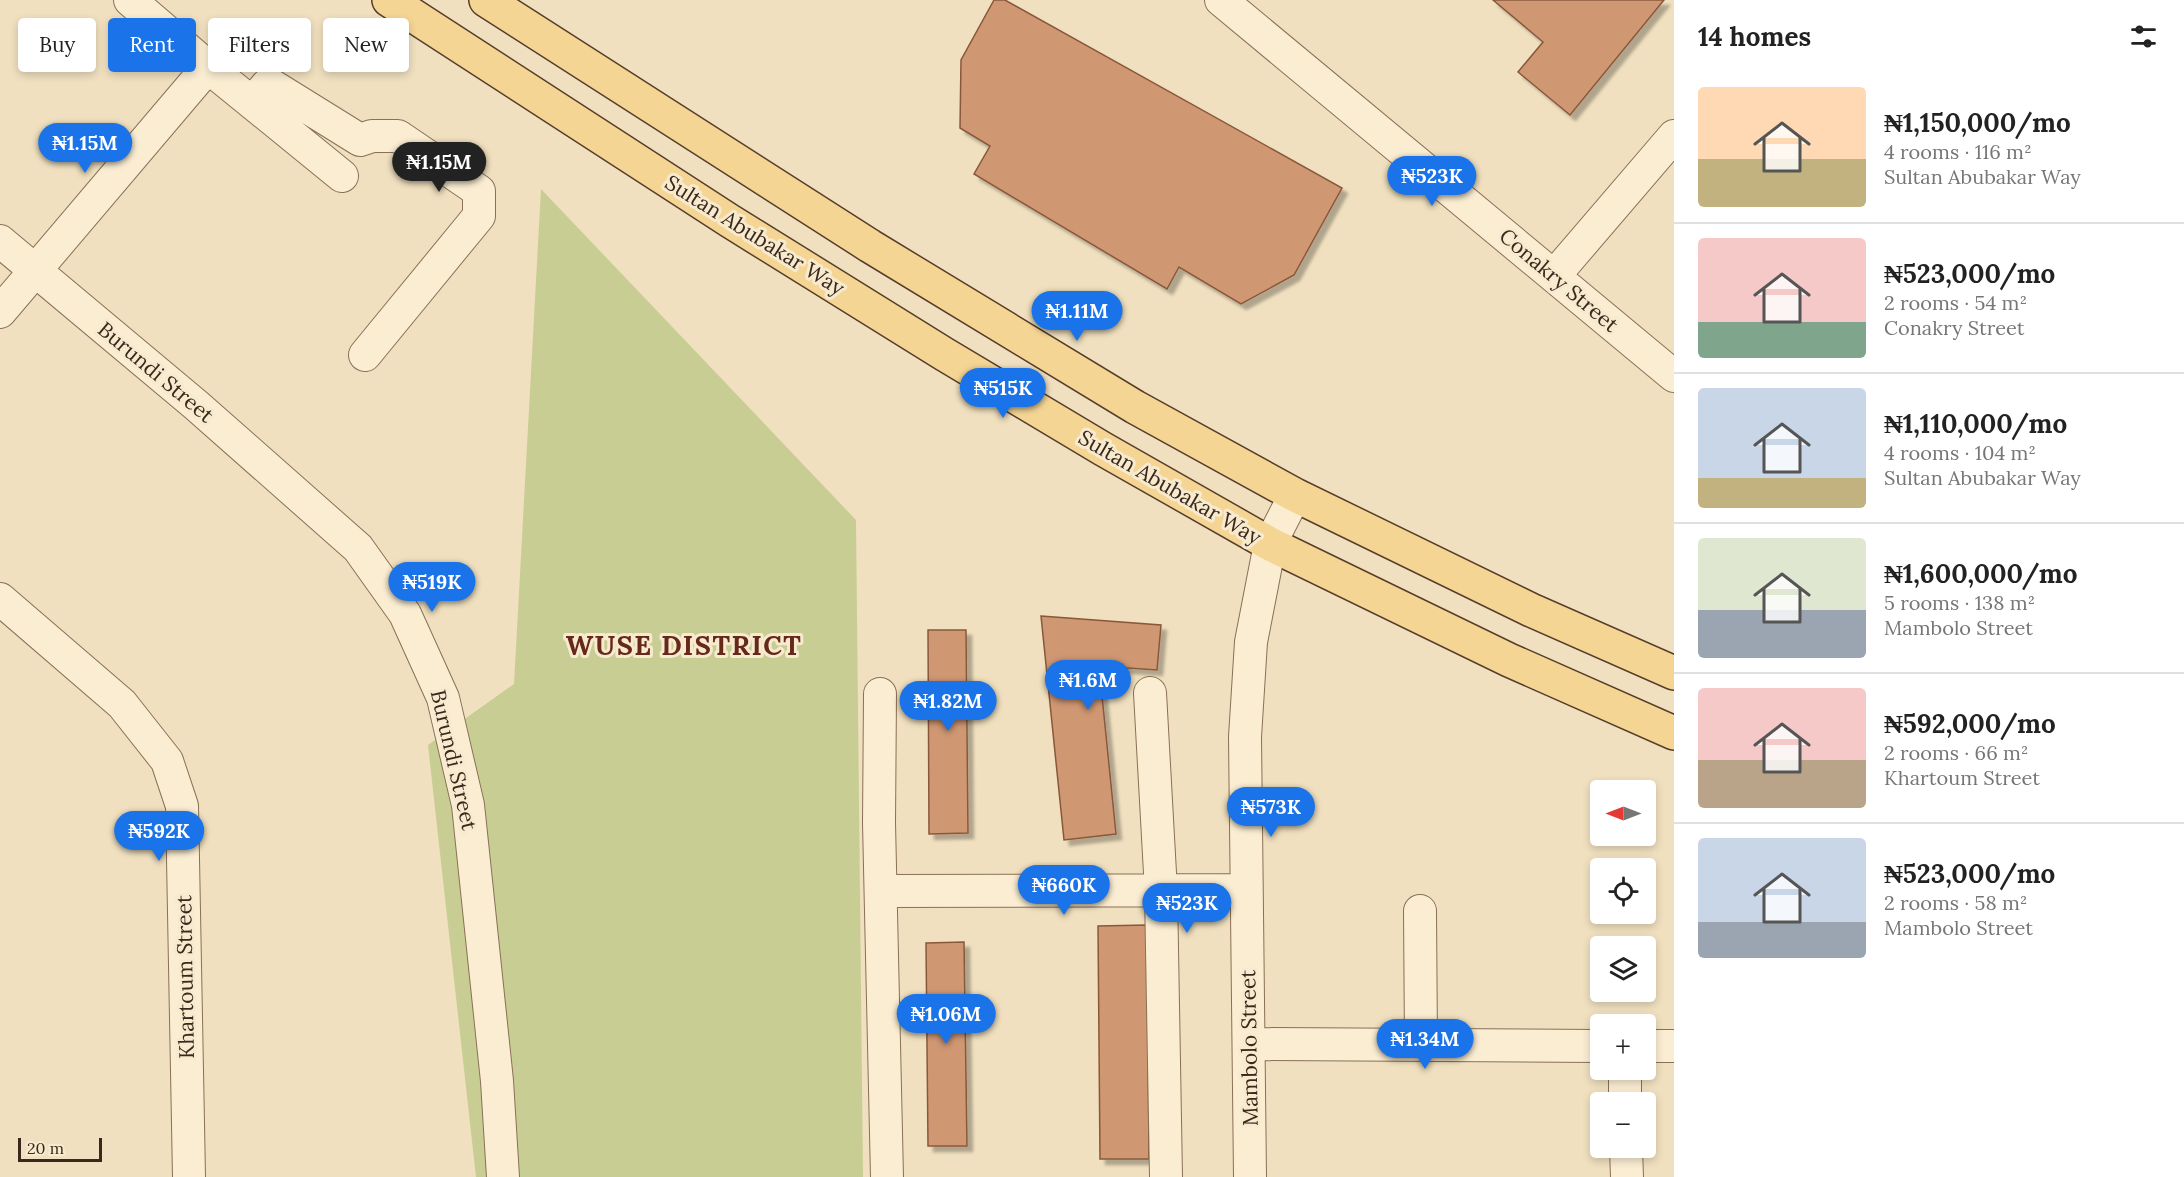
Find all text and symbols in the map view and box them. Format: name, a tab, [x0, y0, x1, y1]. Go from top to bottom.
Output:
chip: Buy	[18, 18, 96, 72]
chip: Rent	[108, 18, 196, 72]
chip: Filters	[208, 18, 311, 72]
chip: New	[323, 18, 409, 72]
text: 14 homes	[1698, 20, 1811, 53]
icon: filters	[2127, 20, 2160, 53]
text: ₦1,150,000/mo	[1884, 106, 2071, 139]
icon: home	[1746, 111, 1818, 183]
pin: ₦1.15M	[36, 123, 134, 174]
text: ₦1.15M	[52, 130, 118, 155]
text: 4 rooms · 116 m²	[1884, 139, 2032, 164]
pin: ₦1.15M	[390, 142, 488, 193]
text: ₦1.15M	[406, 149, 472, 174]
pin: ₦523K	[1390, 156, 1474, 207]
text: ₦523K	[1401, 163, 1463, 188]
text: Sultan Abubakar Way	[1884, 164, 2081, 189]
street label: Sultan Abubakar Way	[660, 169, 850, 301]
street label: Conakry Street	[1494, 222, 1625, 338]
text: ₦523,000/mo	[1884, 257, 2055, 290]
icon: home	[1746, 262, 1818, 334]
text: 2 rooms · 54 m²	[1884, 290, 2027, 315]
pin: ₦1.11M	[1028, 291, 1126, 342]
text: ₦1.11M	[1046, 298, 1108, 323]
text: Conakry Street	[1884, 315, 2024, 340]
street label: Burundi Street	[92, 316, 220, 429]
pin: ₦515K	[961, 368, 1045, 419]
text: ₦515K	[974, 375, 1032, 400]
text: ₦1,110,000/mo	[1884, 407, 2067, 440]
icon: home	[1746, 412, 1818, 484]
street label: Sultan Abubakar Way	[1074, 424, 1266, 550]
text: 4 rooms · 104 m²	[1884, 440, 2036, 465]
text: Sultan Abubakar Way	[1884, 465, 2081, 490]
text: ₦1,600,000/mo	[1884, 557, 2078, 590]
pin: ₦519K	[390, 562, 474, 613]
icon: home	[1746, 562, 1818, 634]
text: ₦519K	[402, 569, 462, 594]
text: 5 rooms · 138 m²	[1884, 590, 2035, 615]
text: Mambolo Street	[1884, 615, 2033, 640]
district label: WUSE DISTRICT	[566, 628, 802, 662]
pin: ₦1.6M	[1046, 660, 1130, 711]
text: ₦1.6M	[1059, 667, 1117, 692]
pin: ₦1.82M	[899, 681, 997, 732]
street label: Burundi Street	[425, 687, 483, 834]
text: ₦1.82M	[914, 688, 982, 713]
text: ₦592,000/mo	[1884, 707, 2056, 740]
icon: home	[1746, 712, 1818, 784]
text: 2 rooms · 66 m²	[1884, 740, 2029, 765]
text: Khartoum Street	[1884, 765, 2040, 790]
north arrow	[1590, 780, 1656, 846]
map controls	[1590, 780, 1656, 1158]
pin: ₦573K	[1229, 787, 1313, 838]
text: ₦573K	[1241, 794, 1301, 819]
pin: ₦592K	[117, 811, 201, 862]
text: ₦592K	[128, 818, 190, 843]
text: ₦523,000/mo	[1884, 857, 2055, 890]
button: locate	[1590, 858, 1656, 924]
icon: home	[1746, 862, 1818, 934]
pin: ₦660K	[1022, 865, 1106, 916]
text: ₦660K	[1032, 872, 1096, 897]
pin: ₦523K	[1145, 883, 1229, 934]
text: ₦523K	[1156, 890, 1218, 915]
text: 2 rooms · 58 m²	[1884, 890, 2028, 915]
street label: Khartoum Street	[170, 894, 200, 1059]
text: Mambolo Street	[1884, 915, 2033, 940]
button: layers	[1590, 936, 1656, 1002]
street label: Mambolo Street	[1234, 969, 1264, 1126]
pin: ₦1.06M	[897, 994, 995, 1045]
text: ₦1.06M	[911, 1001, 981, 1026]
button: +	[1590, 1014, 1656, 1080]
pin: ₦1.34M	[1376, 1019, 1474, 1070]
text: ₦1.34M	[1391, 1026, 1459, 1051]
button: −	[1590, 1092, 1656, 1158]
scale bar	[18, 1135, 102, 1162]
text: 20 m	[27, 1138, 64, 1158]

